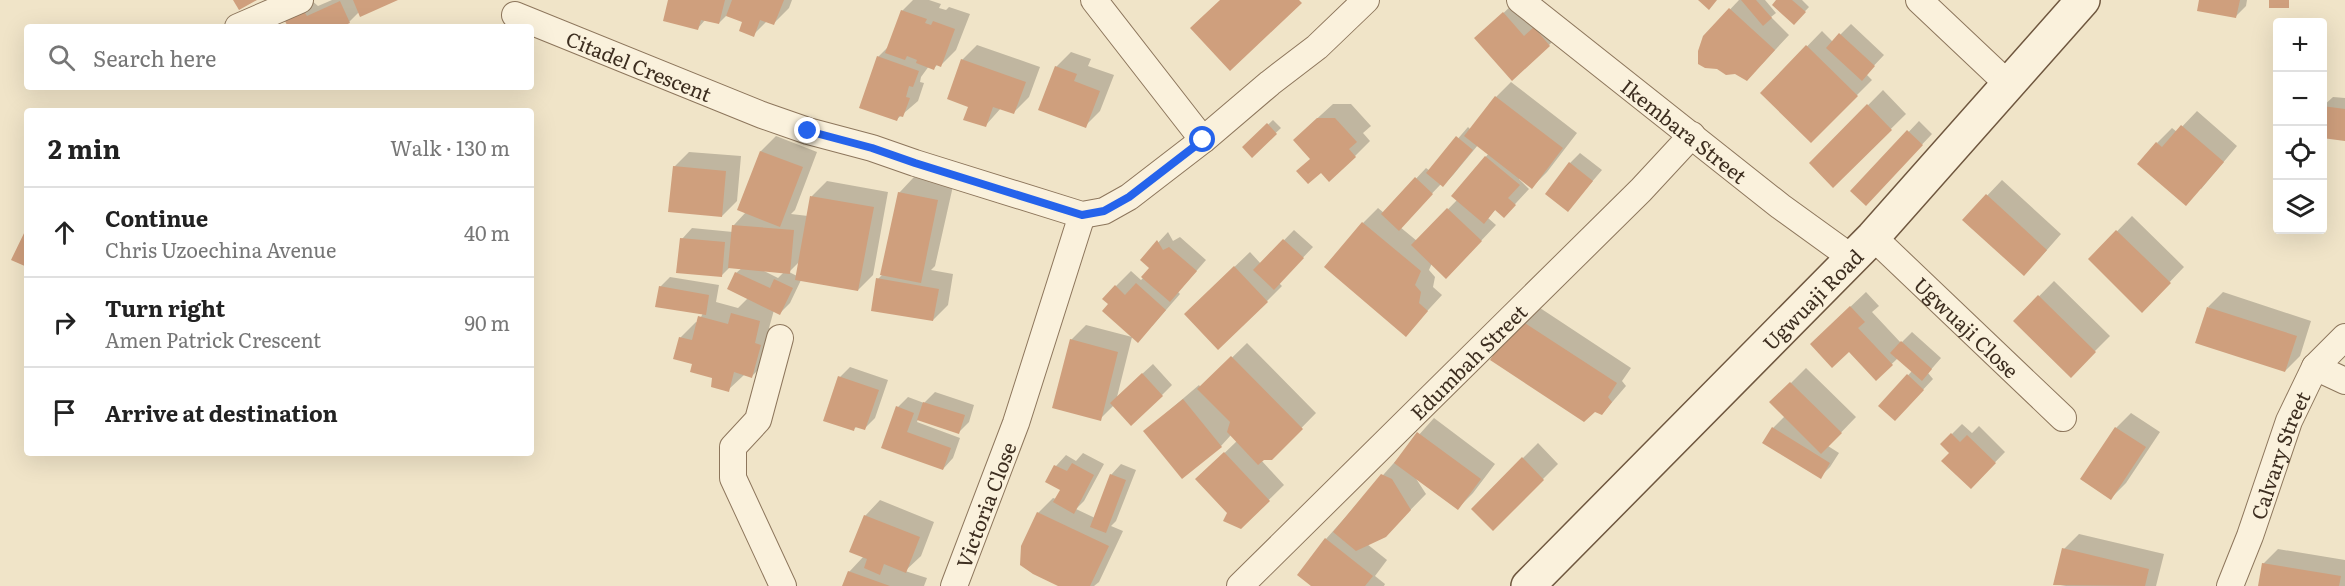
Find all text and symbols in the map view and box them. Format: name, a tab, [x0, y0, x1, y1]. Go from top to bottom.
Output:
map controls	[2273, 18, 2327, 234]
button: +	[2273, 18, 2327, 72]
street label: Citadel Crescent	[562, 22, 717, 108]
search box	[24, 24, 534, 90]
icon: search	[45, 41, 78, 74]
text: Search here	[93, 41, 216, 74]
street label: Ikembara Street	[1615, 71, 1754, 190]
button: −	[2273, 72, 2327, 126]
route end	[794, 117, 820, 143]
route start	[1189, 126, 1215, 152]
button: locate	[2273, 126, 2327, 180]
text: 2 min	[48, 128, 121, 167]
text: Walk · 130 m	[390, 132, 510, 162]
button: layers	[2273, 180, 2327, 234]
text: Continue	[105, 201, 208, 234]
icon: ahead	[48, 216, 81, 249]
text: 40 m	[464, 217, 510, 247]
text: Chris Uzoechina Avenue	[105, 234, 336, 264]
street label: Ugwuaji Road	[1755, 241, 1869, 356]
street label: Ugwuaji Close	[1908, 269, 2026, 384]
text: Turn right	[105, 291, 225, 324]
street label: Edumbah Street	[1402, 296, 1533, 426]
icon: right	[48, 306, 81, 339]
text: 90 m	[465, 307, 510, 337]
text: Amen Patrick Crescent	[105, 324, 321, 354]
street label: Calvary Street	[2242, 385, 2316, 523]
icon: arrive	[48, 396, 81, 429]
text: Arrive at destination	[105, 396, 338, 429]
street label: Victoria Close	[947, 437, 1023, 572]

